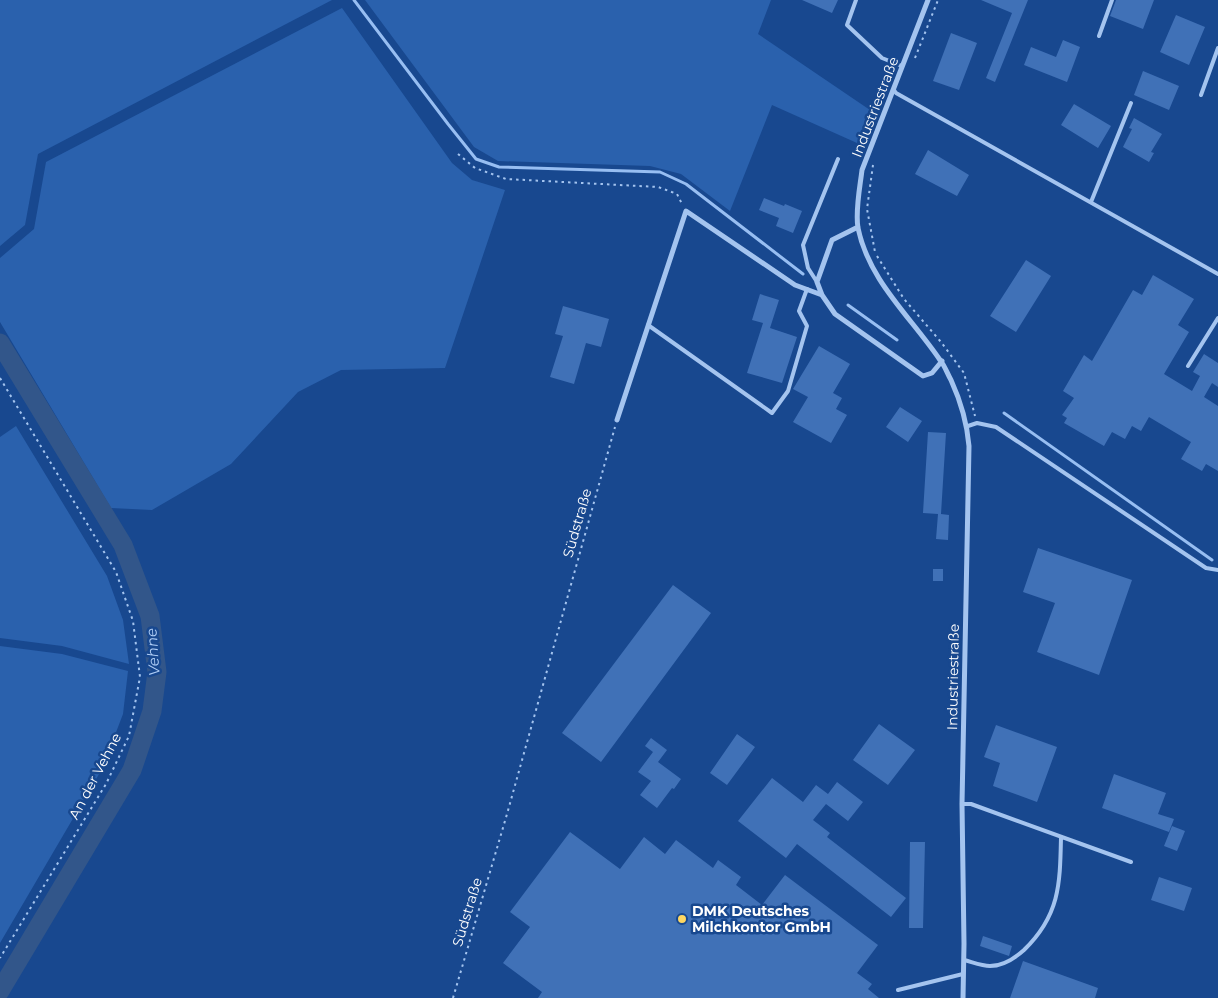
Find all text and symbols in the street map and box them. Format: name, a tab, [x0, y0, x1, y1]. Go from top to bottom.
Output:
street label: Industriestraße	[848, 54, 902, 160]
street label: Südstraße	[559, 486, 595, 560]
street label: Industriestraße	[943, 624, 963, 730]
water label: Vehne	[141, 627, 164, 677]
street label: An der Vehne	[65, 730, 125, 822]
street label: Südstraße	[448, 875, 486, 949]
place label: DMK Deutsches Milchkontor GmbH	[692, 902, 831, 936]
marker: DMK Deutsches Milchkontor GmbH	[676, 913, 688, 925]

